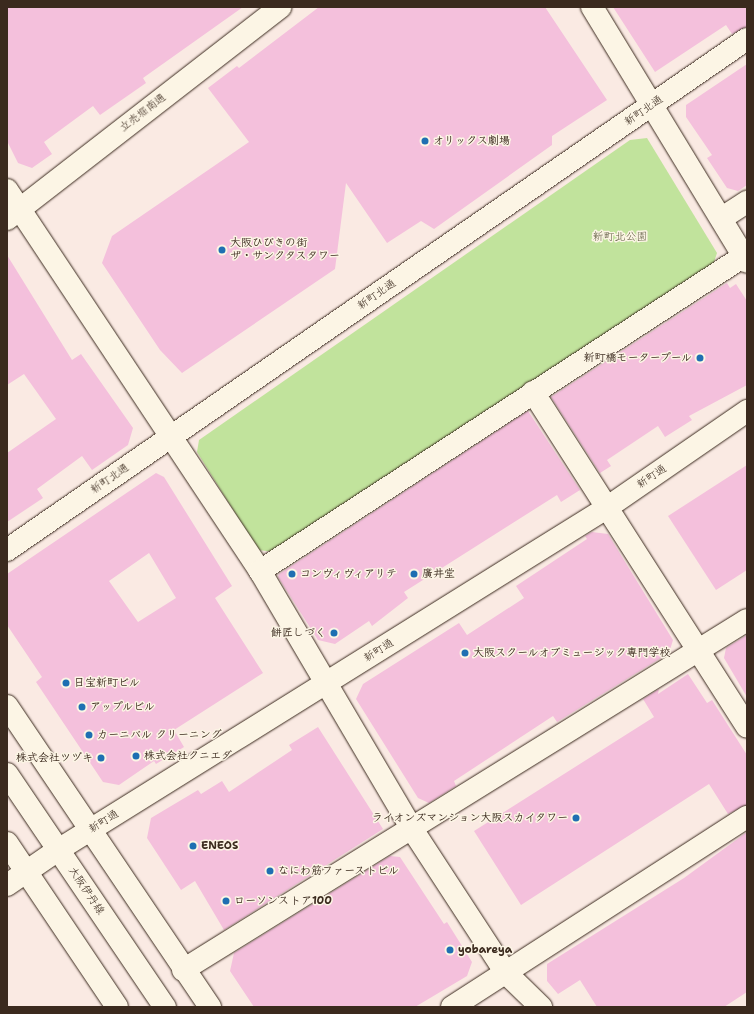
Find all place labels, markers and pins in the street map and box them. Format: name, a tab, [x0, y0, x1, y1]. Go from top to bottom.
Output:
place label: オリックス劇場	[433, 134, 510, 148]
marker: オリックス劇場	[420, 136, 430, 146]
place label: 大阪ひびきの街 ザ・サンクタスタワー	[230, 237, 340, 263]
marker: 大阪ひびきの街 ザ・サンクタスタワー	[217, 245, 227, 255]
place label: 新町橋モータープール	[583, 351, 692, 365]
marker: 新町橋モータープール	[695, 353, 705, 363]
place label: コンヴィヴィアリテ	[300, 567, 399, 581]
place label: 廣井堂	[422, 567, 455, 581]
marker: コンヴィヴィアリテ	[287, 569, 297, 579]
marker: 廣井堂	[409, 569, 419, 579]
place label: 餅匠しづく	[271, 626, 326, 640]
marker: 餅匠しづく	[329, 628, 339, 638]
place label: 大阪スクールオブミュージック専門学校	[473, 646, 671, 660]
marker: 大阪スクールオブミュージック専門学校	[460, 648, 470, 658]
place label: 日宝新町ビル	[74, 676, 140, 690]
marker: 日宝新町ビル	[61, 678, 71, 688]
place label: アップルビル	[90, 700, 156, 714]
marker: アップルビル	[77, 702, 87, 712]
place label: カーニバル クリーニング	[97, 728, 222, 742]
marker: カーニバル クリーニング	[84, 730, 94, 740]
place label: 株式会社クニエダ	[144, 749, 232, 763]
place label: 株式会社ツヅキ	[16, 751, 93, 765]
marker: 株式会社クニエダ	[131, 751, 141, 761]
marker: 株式会社ツヅキ	[96, 753, 106, 763]
place label: ライオンズマンション大阪スカイタワー	[370, 811, 568, 825]
marker: ライオンズマンション大阪スカイタワー	[571, 813, 581, 823]
place label: ENEOS	[201, 839, 238, 853]
marker: ENEOS	[188, 841, 198, 851]
place label: なにわ筋ファーストビル	[278, 864, 399, 878]
marker: なにわ筋ファーストビル	[265, 866, 275, 876]
place label: ローソンストア100	[234, 894, 331, 908]
marker: ローソンストア100	[221, 896, 231, 906]
place label: yobareya	[458, 943, 512, 957]
marker: yobareya	[445, 945, 455, 955]

